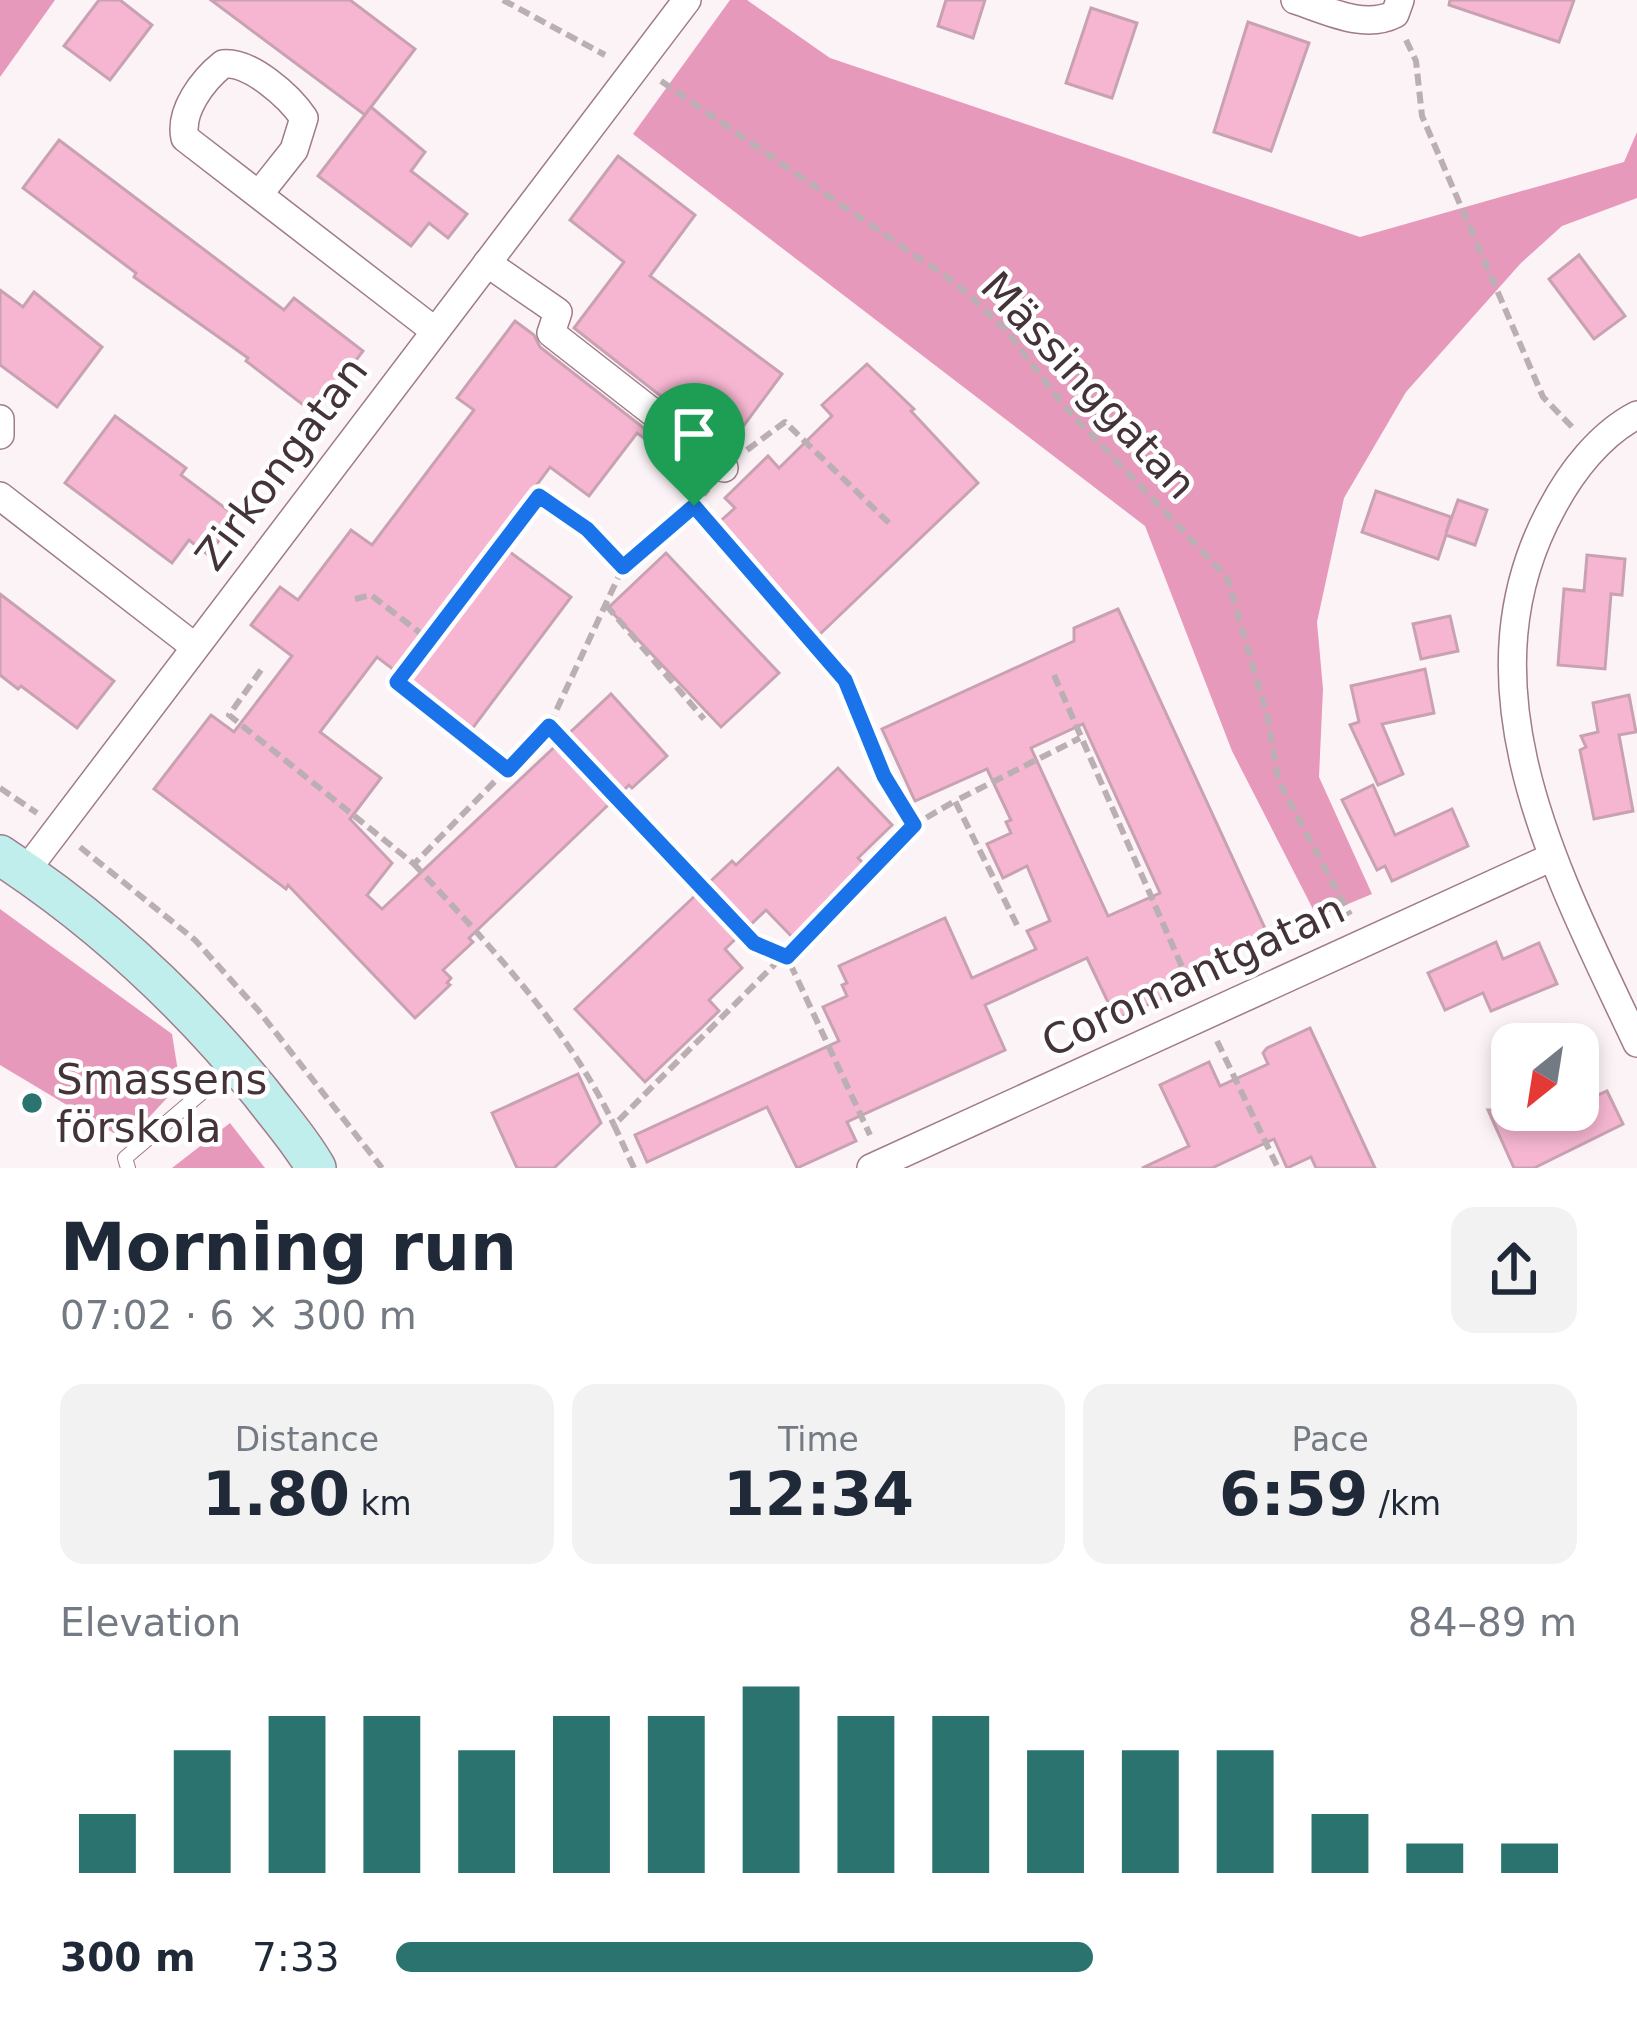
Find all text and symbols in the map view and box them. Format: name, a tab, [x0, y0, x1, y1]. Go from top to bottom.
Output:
street label: Mässinggatan	[971, 262, 1206, 509]
street label: Zirkongatan	[185, 347, 377, 580]
pin	[643, 383, 745, 506]
icon: arrive	[661, 401, 727, 467]
street label: Coromantgatan	[1034, 884, 1352, 1067]
north arrow	[1491, 1023, 1599, 1131]
map controls	[1491, 1023, 1599, 1131]
place label: Smassens förskola	[56, 1055, 267, 1152]
marker: Smassens förskola	[19, 1090, 45, 1116]
button: share	[1451, 1207, 1577, 1333]
text: Morning run	[60, 1209, 517, 1286]
text: 07:02 · 6 × 300 m	[60, 1293, 417, 1338]
text: Distance	[235, 1420, 379, 1459]
text: Time	[778, 1420, 859, 1459]
text: Pace	[1292, 1420, 1369, 1459]
text: 1.80	[202, 1459, 350, 1529]
text: 12:34	[723, 1459, 914, 1529]
text: 6:59	[1219, 1459, 1368, 1529]
text: km	[350, 1484, 412, 1523]
text: /km	[1368, 1484, 1441, 1523]
text: Elevation	[60, 1600, 241, 1645]
text: 84–89 m	[1408, 1600, 1577, 1645]
text: 300 m	[60, 1935, 196, 1980]
text: 7:33	[252, 1935, 340, 1980]

